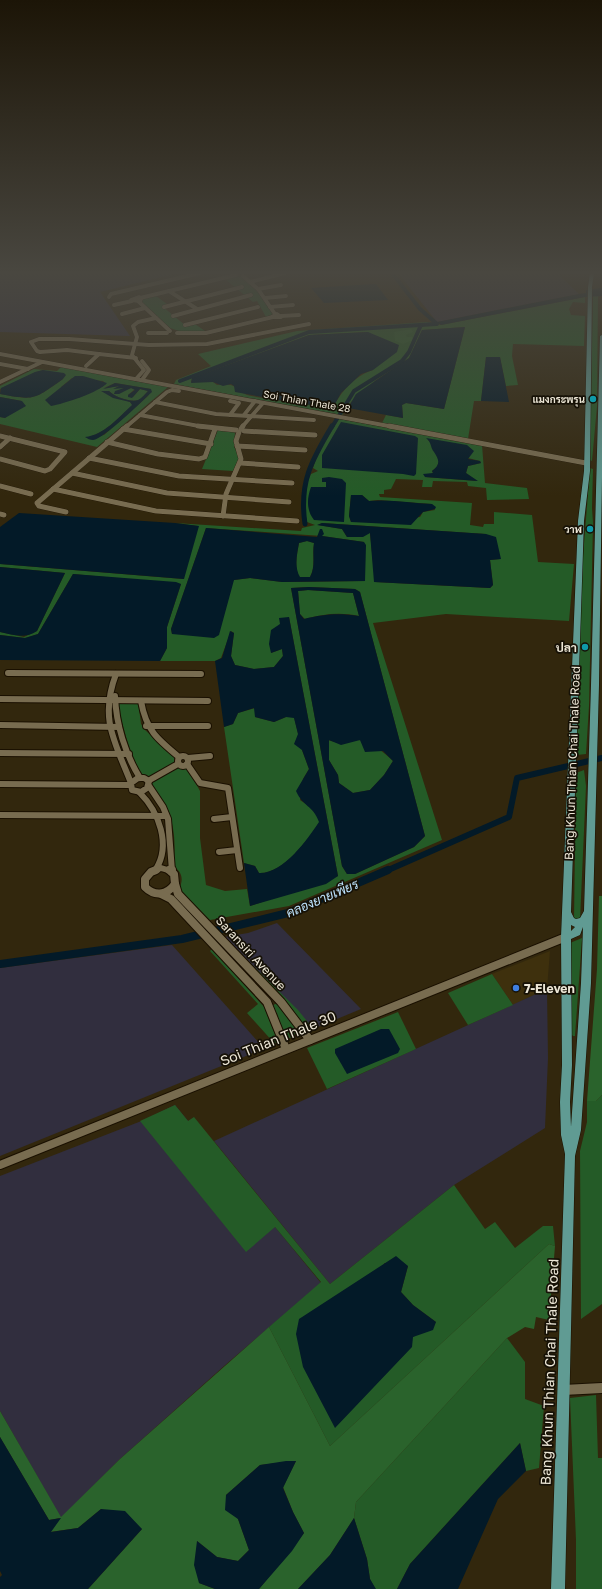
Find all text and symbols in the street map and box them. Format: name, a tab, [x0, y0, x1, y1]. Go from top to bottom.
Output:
street label: Soi Thian Thale 28	[263, 387, 351, 415]
place label: แมงกระพรุน	[532, 393, 585, 407]
marker: แมงกระพรุน	[588, 394, 598, 404]
place label: วาฬ	[564, 523, 583, 535]
marker: วาฬ	[585, 524, 595, 534]
place label: ปลา	[556, 640, 577, 655]
marker: ปลา	[580, 642, 590, 652]
street label: Bang Khun Thian Chai Thale Road	[561, 666, 583, 860]
water label: คลองยายเพียร	[283, 874, 361, 920]
street label: Saransiri Avenue	[213, 913, 289, 993]
place label: 7-Eleven	[524, 981, 575, 996]
marker: 7-Eleven	[511, 983, 521, 993]
street label: Soi Thian Thale 30	[217, 1007, 339, 1069]
street label: Bang Khun Thian Chai Thale Road	[537, 1258, 561, 1486]

